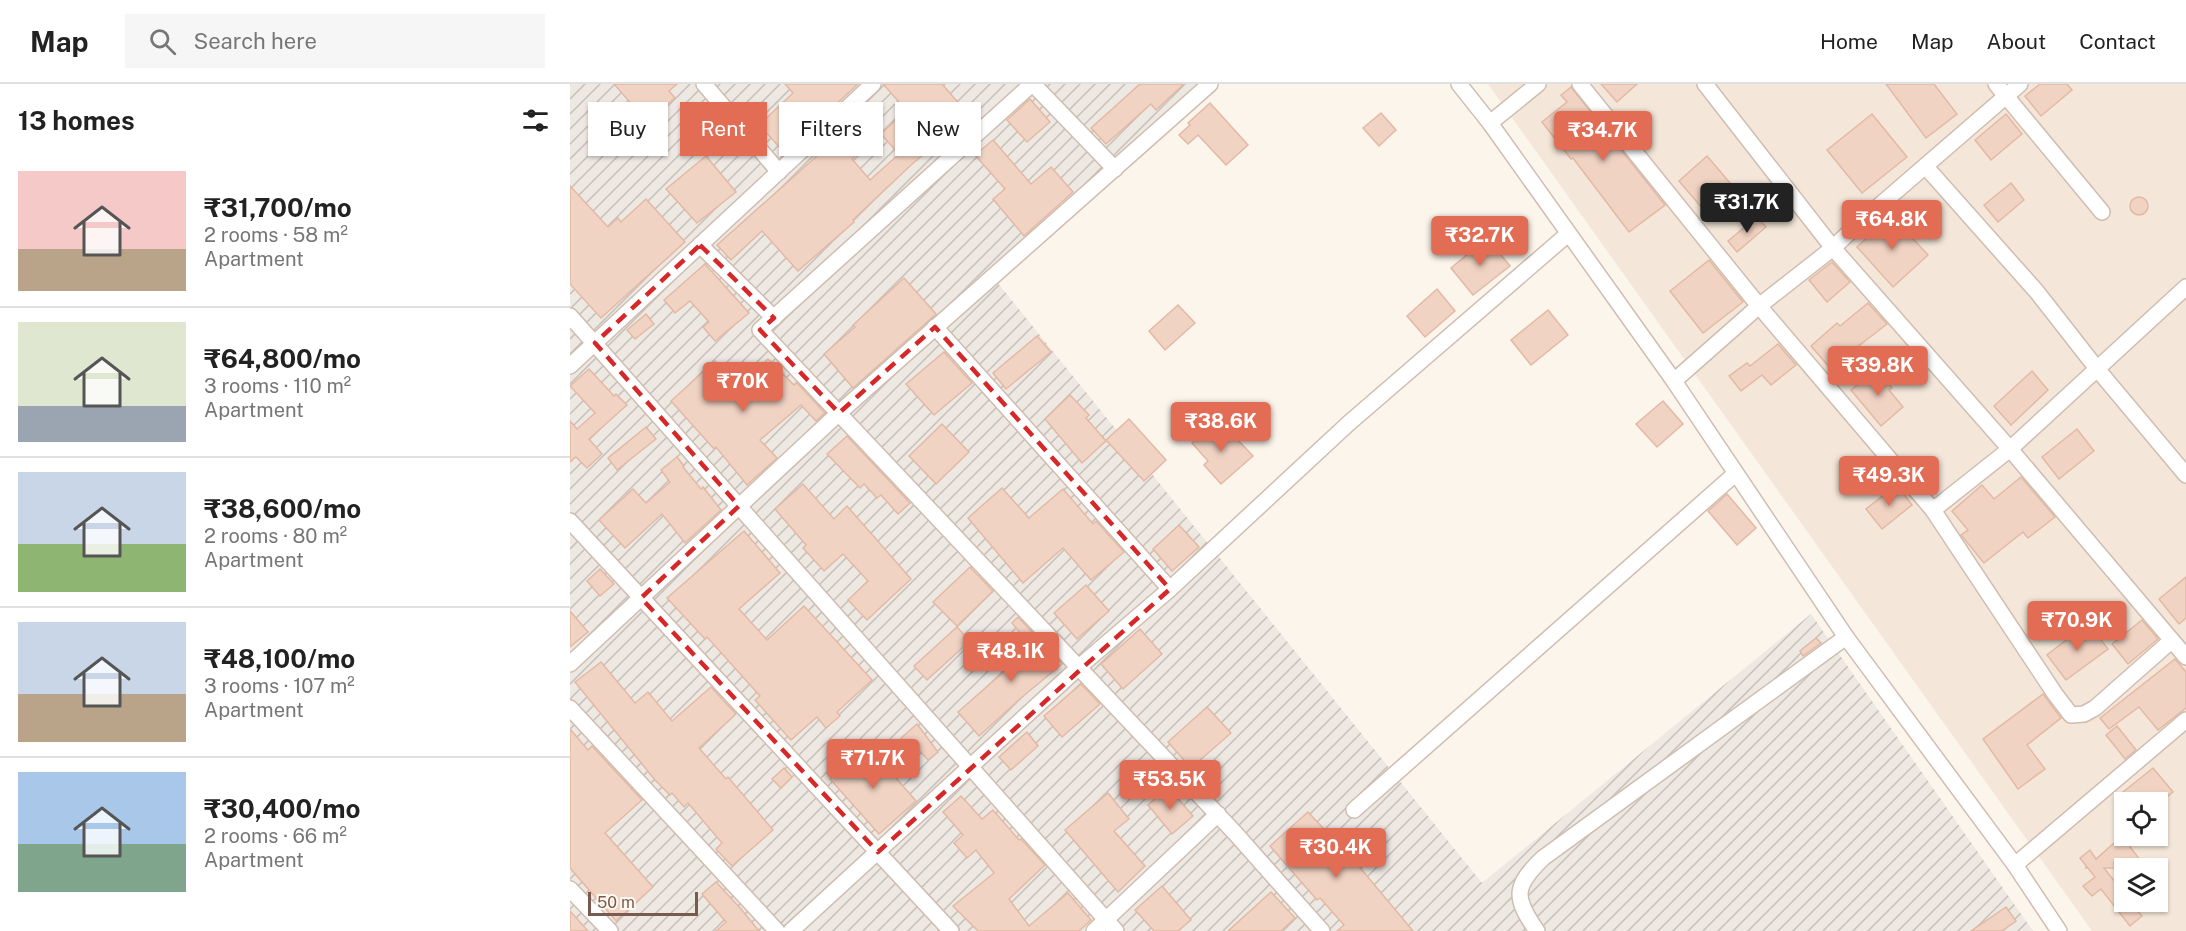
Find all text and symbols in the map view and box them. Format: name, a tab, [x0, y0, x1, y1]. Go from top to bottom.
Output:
search box	[125, 14, 545, 68]
text: Map	[30, 25, 89, 58]
icon: search	[146, 25, 179, 58]
text: Search here	[194, 28, 317, 54]
text: Home	[1820, 29, 1878, 54]
text: Map	[1911, 29, 1954, 54]
text: About	[1987, 29, 2046, 54]
text: Contact	[2079, 29, 2156, 54]
chip: Buy	[588, 102, 668, 156]
chip: Rent	[680, 102, 767, 156]
chip: Filters	[779, 102, 883, 156]
chip: New	[895, 102, 981, 156]
icon: filters	[519, 104, 552, 137]
text: 13 homes	[18, 105, 135, 136]
pin: ₹34.7K	[1554, 111, 1652, 162]
text: ₹34.7K	[1568, 118, 1638, 142]
pin: ₹31.7K	[1698, 183, 1796, 234]
text: ₹31.7K	[1714, 190, 1780, 214]
text: ₹31,700/mo	[204, 192, 352, 223]
icon: home	[66, 195, 138, 267]
pin: ₹64.8K	[1843, 200, 1941, 251]
text: ₹64.8K	[1856, 207, 1928, 231]
pin: ₹32.7K	[1431, 216, 1529, 267]
text: 2 rooms · 58 m²	[204, 223, 348, 247]
text: ₹32.7K	[1445, 223, 1515, 247]
text: Apartment	[204, 247, 304, 271]
text: ₹64,800/mo	[204, 343, 361, 374]
icon: home	[66, 346, 138, 418]
pin: ₹39.8K	[1829, 346, 1927, 397]
text: ₹39.8K	[1842, 353, 1914, 377]
pin: ₹70K	[707, 362, 779, 413]
text: ₹70K	[717, 369, 769, 393]
text: 3 rooms · 110 m²	[204, 374, 351, 398]
text: Apartment	[204, 398, 304, 422]
pin: ₹38.6K	[1172, 402, 1270, 453]
text: ₹38.6K	[1185, 409, 1257, 433]
pin: ₹49.3K	[1840, 456, 1938, 507]
text: ₹49.3K	[1853, 463, 1925, 487]
text: ₹38,600/mo	[204, 493, 361, 524]
icon: home	[66, 496, 138, 568]
text: 2 rooms · 80 m²	[204, 524, 347, 548]
text: Apartment	[204, 548, 304, 572]
pin: ₹70.9K	[2028, 601, 2126, 652]
text: ₹70.9K	[2042, 608, 2113, 632]
pin: ₹48.1K	[962, 632, 1060, 683]
text: ₹48.1K	[977, 639, 1045, 663]
text: ₹48,100/mo	[204, 643, 355, 674]
icon: home	[66, 646, 138, 718]
text: 3 rooms · 107 m²	[204, 674, 355, 698]
text: Apartment	[204, 698, 304, 722]
pin: ₹71.7K	[824, 739, 922, 790]
text: ₹71.7K	[841, 746, 905, 770]
pin: ₹53.5K	[1121, 760, 1219, 811]
text: ₹53.5K	[1134, 767, 1206, 791]
map controls	[2114, 792, 2168, 912]
button: locate	[2114, 792, 2168, 846]
text: ₹30,400/mo	[204, 793, 360, 824]
icon: home	[66, 796, 138, 868]
text: 2 rooms · 66 m²	[204, 824, 347, 848]
pin: ₹30.4K	[1287, 828, 1385, 879]
text: ₹30.4K	[1300, 835, 1372, 859]
text: Apartment	[204, 848, 304, 872]
button: layers	[2114, 858, 2168, 912]
scale bar	[588, 889, 698, 916]
text: 50 m	[597, 893, 635, 912]

